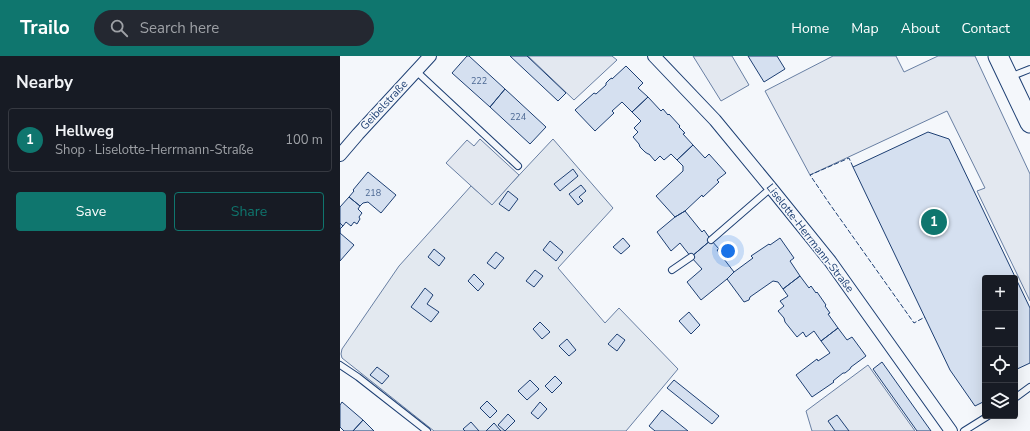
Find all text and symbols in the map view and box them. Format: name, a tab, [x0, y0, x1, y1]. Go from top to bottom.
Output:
search box	[94, 10, 374, 46]
text: Trailo	[20, 15, 70, 41]
icon: search	[108, 17, 130, 39]
text: Search here	[140, 18, 219, 38]
text: Home	[791, 19, 829, 38]
text: Map	[851, 19, 879, 38]
text: About	[901, 19, 940, 38]
text: Contact	[962, 19, 1010, 38]
text: Nearby	[16, 71, 73, 94]
house number: 222	[471, 75, 487, 87]
street label: Geibelstraße	[357, 77, 411, 133]
house number: 224	[510, 111, 527, 123]
text: Hellweg	[55, 121, 114, 141]
text: 1	[26, 131, 34, 149]
text: 100 m	[285, 131, 323, 149]
text: Shop · Liselotte-Herrmann-Straße	[55, 141, 254, 159]
street label: Liselotte-Herrmann-Straße	[763, 180, 857, 296]
house number: 218	[365, 187, 381, 199]
button: Save	[16, 192, 166, 231]
button: Share	[174, 192, 324, 231]
pin: 1	[921, 207, 947, 237]
your location	[718, 241, 738, 261]
map controls	[982, 275, 1018, 419]
button: +	[982, 275, 1018, 311]
button: −	[982, 311, 1018, 347]
button: locate	[982, 347, 1018, 383]
button: layers	[982, 383, 1018, 419]

